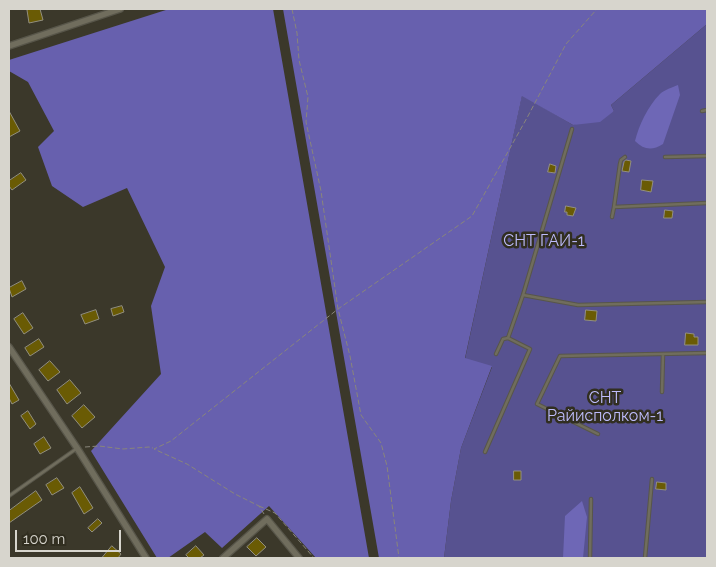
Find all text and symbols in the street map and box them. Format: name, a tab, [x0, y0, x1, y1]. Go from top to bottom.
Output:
park label: СНТ ГАИ-1	[503, 231, 585, 251]
park label: СНТ Райисполком-1	[547, 388, 663, 426]
scale bar	[18, 520, 124, 552]
text: 100 m	[23, 530, 65, 548]

